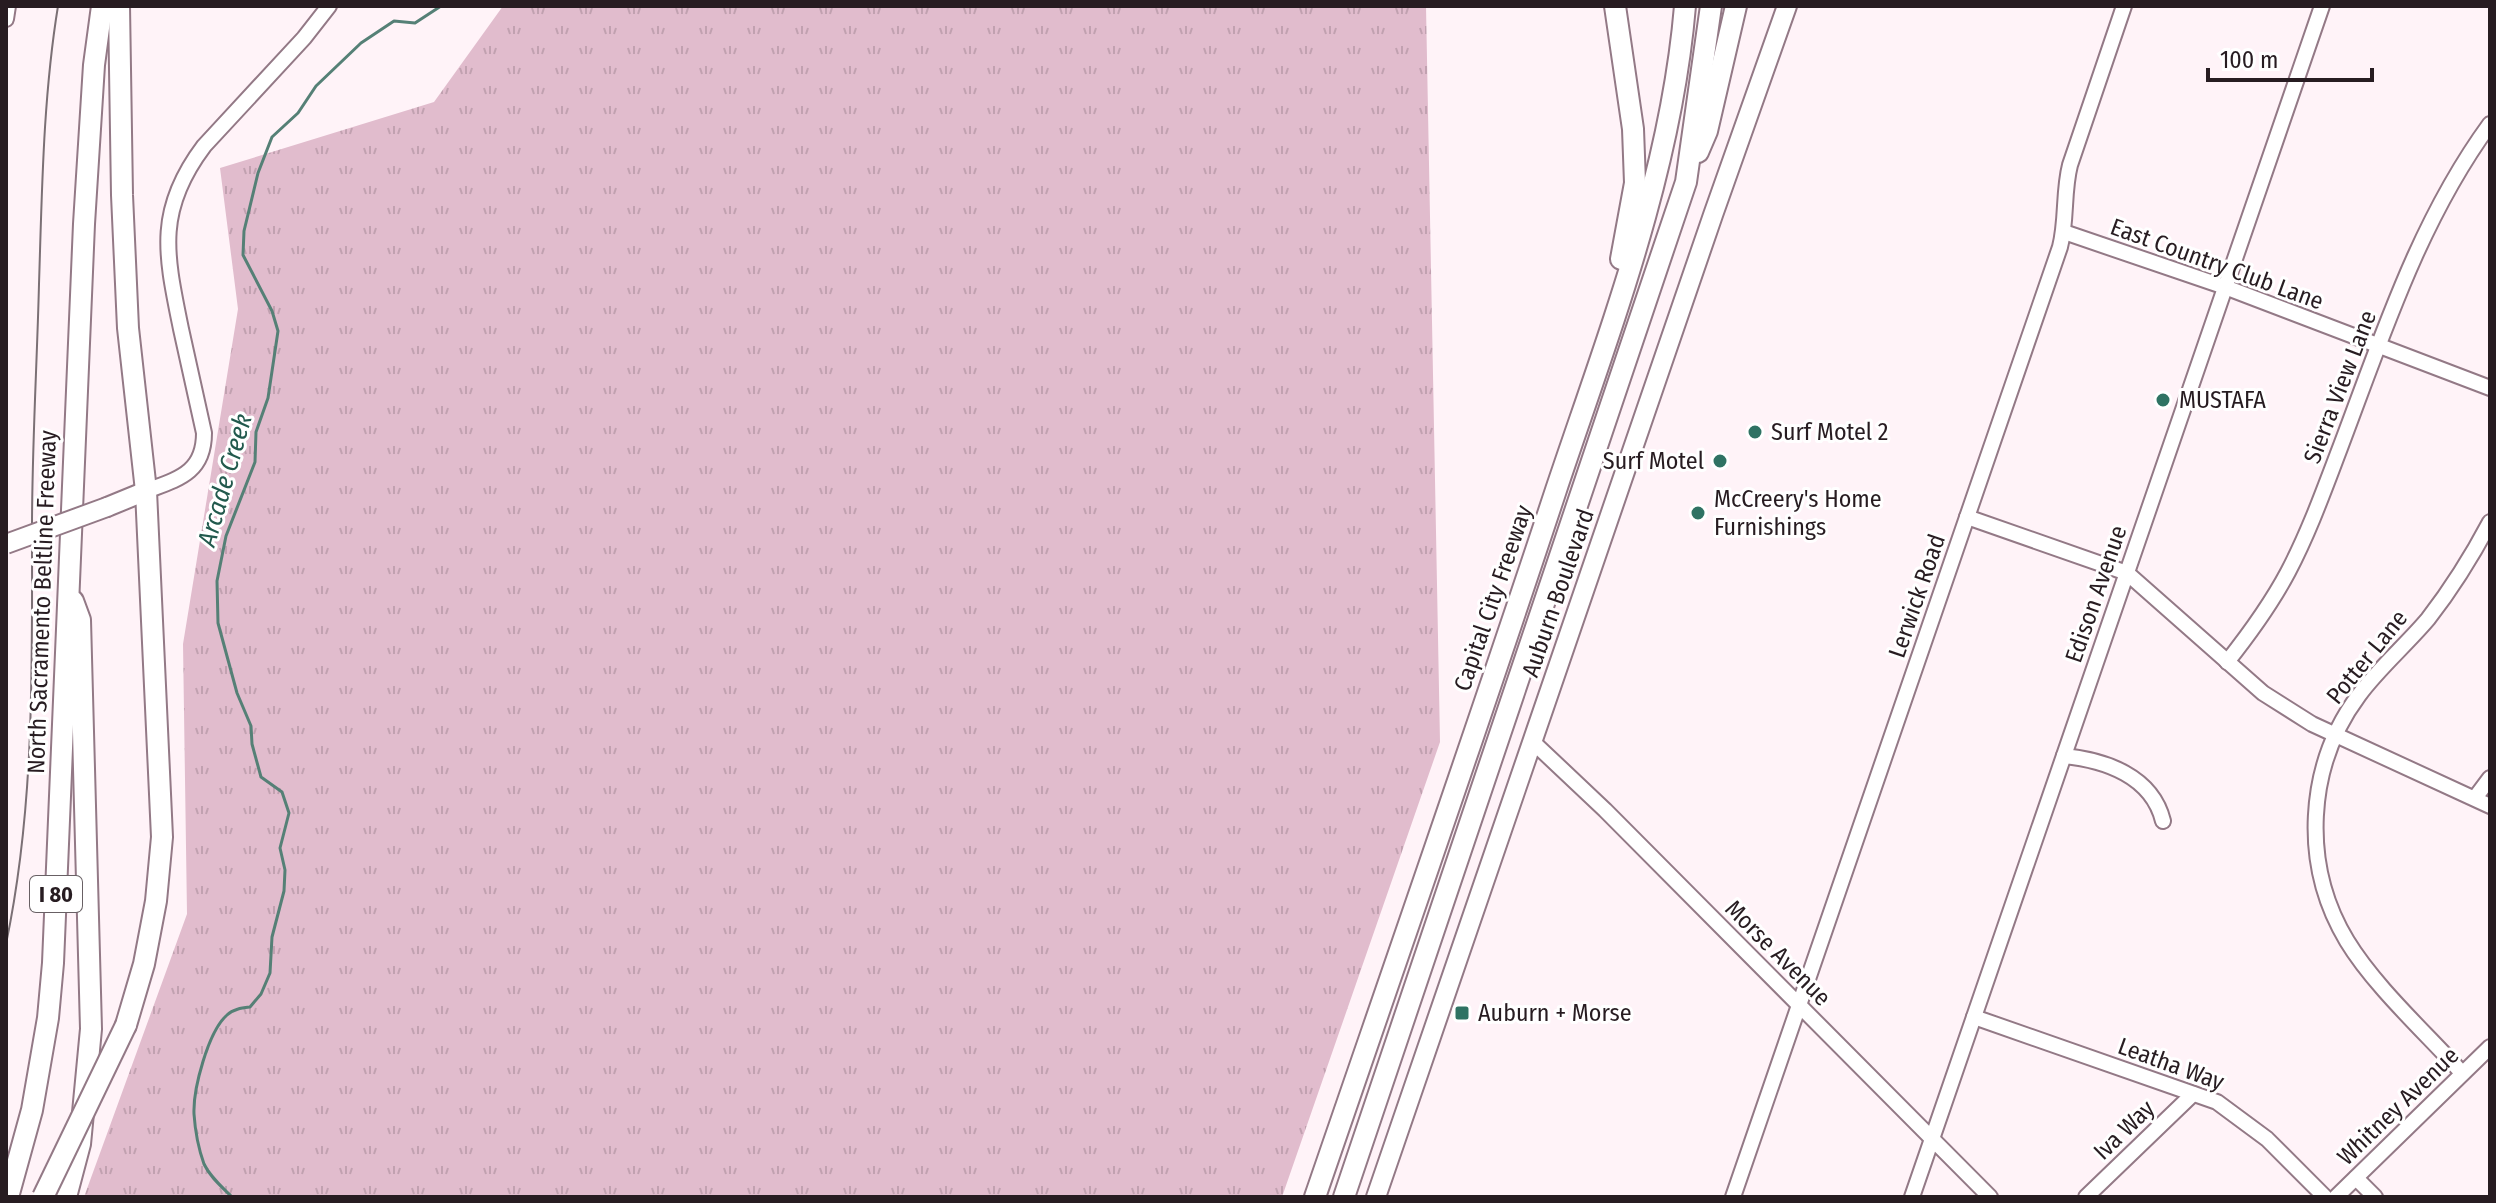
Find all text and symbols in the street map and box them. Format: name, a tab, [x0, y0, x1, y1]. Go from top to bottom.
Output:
scale bar	[2208, 32, 2372, 82]
text: 100 m	[2220, 46, 2278, 74]
street label: East Country Club Lane	[2107, 212, 2327, 316]
street label: Sierra View Lane	[2298, 307, 2382, 467]
place label: MUSTAFA	[2179, 386, 2266, 414]
marker: MUSTAFA	[2154, 391, 2172, 409]
water label: Arcade Creek	[191, 410, 259, 551]
place label: Surf Motel 2	[1771, 418, 1888, 446]
marker: Surf Motel 2	[1746, 423, 1764, 441]
street label: North Sacramento Beltline Freeway	[22, 429, 62, 774]
place label: Surf Motel	[1603, 447, 1704, 475]
marker: Surf Motel	[1711, 452, 1729, 470]
place label: McCreery's Home Furnishings	[1714, 485, 1882, 541]
street label: Capital City Freeway	[1448, 501, 1538, 695]
marker: McCreery's Home Furnishings	[1689, 504, 1707, 522]
street label: Auburn Boulevard	[1516, 505, 1600, 681]
street label: Edison Avenue	[2059, 522, 2133, 666]
street label: Lerwick Road	[1883, 530, 1951, 662]
street label: Potter Lane	[2321, 605, 2413, 709]
road number: I 80	[30, 876, 82, 912]
street label: Morse Avenue	[1719, 894, 1837, 1012]
place label: Auburn + Morse	[1478, 999, 1632, 1027]
marker: Auburn + Morse	[1453, 1004, 1471, 1022]
street label: Leatha Way	[2114, 1032, 2228, 1096]
street label: Whitney Avenue	[2332, 1041, 2464, 1171]
street label: Iva Way	[2088, 1094, 2160, 1166]

